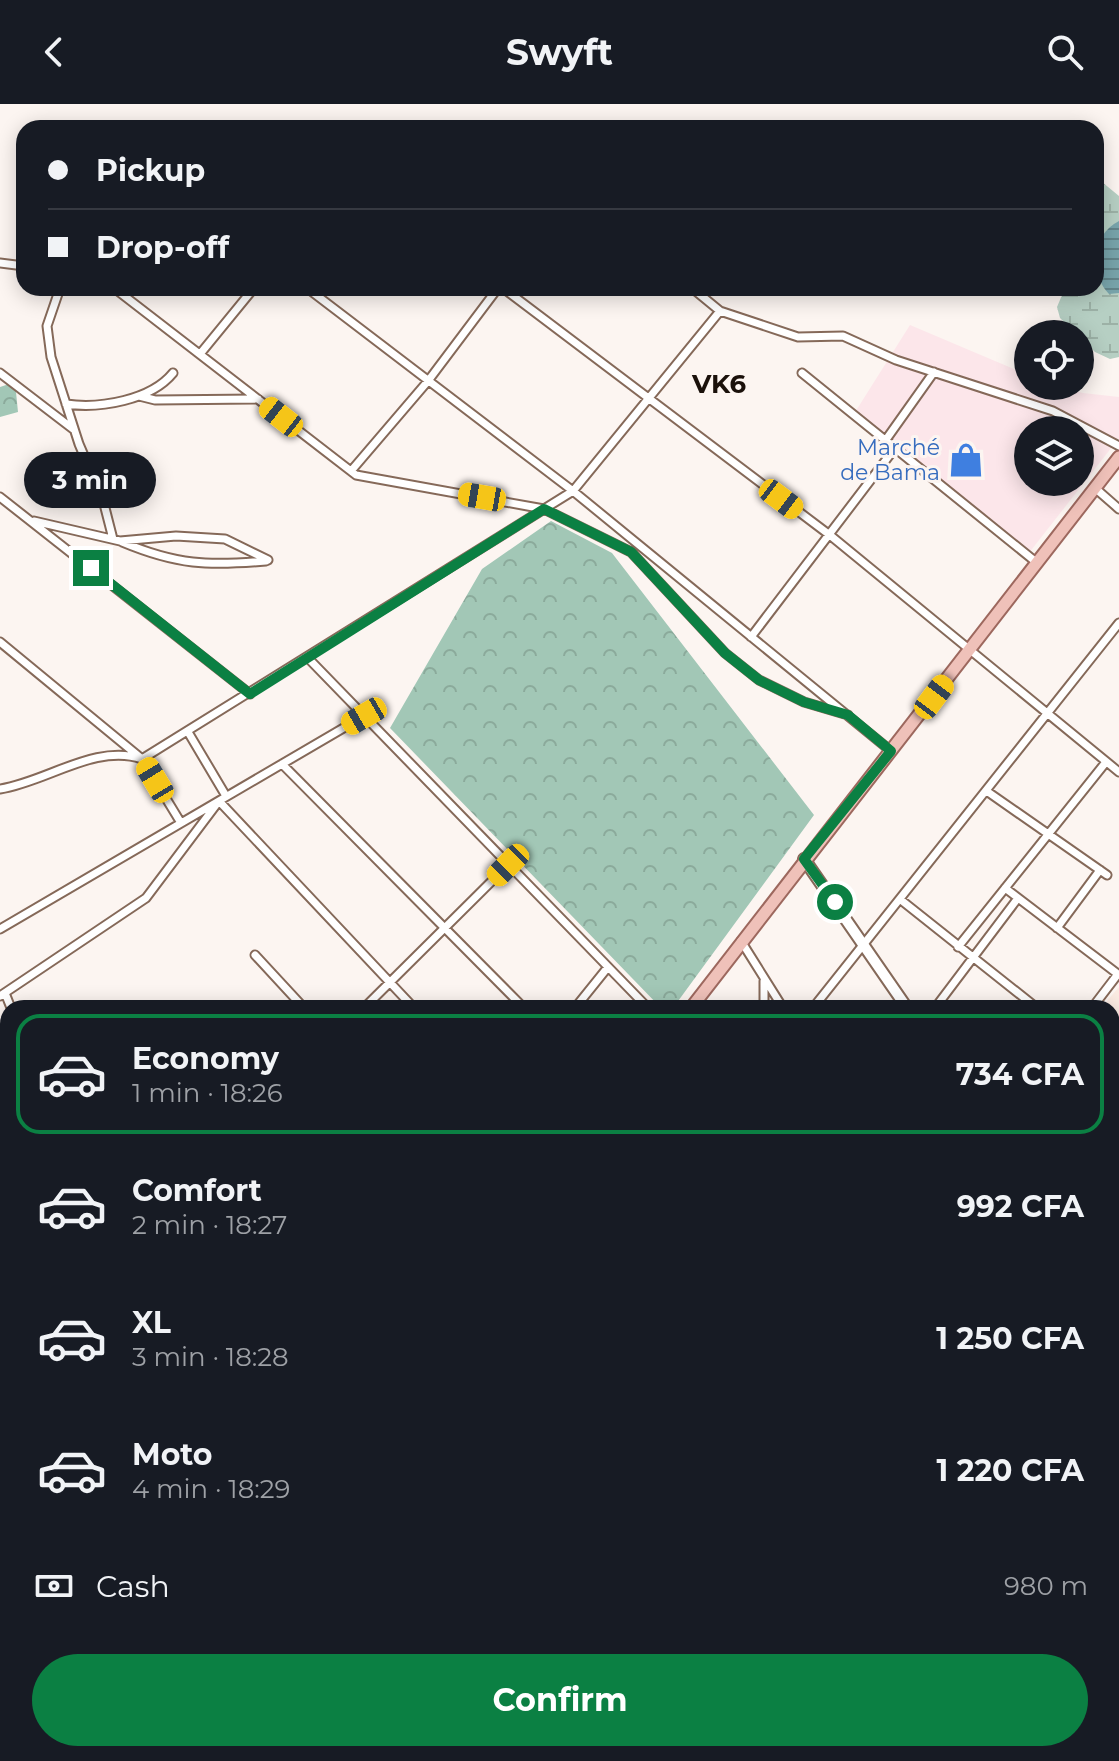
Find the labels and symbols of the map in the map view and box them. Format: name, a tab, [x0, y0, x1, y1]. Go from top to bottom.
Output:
district label: VK6	[691, 368, 747, 400]
car	[255, 393, 307, 441]
place label: Marché de Bama	[840, 434, 940, 486]
shop icon: Marché de Bama	[947, 441, 985, 479]
callout: 3 min	[25, 452, 157, 508]
car	[755, 475, 807, 523]
car	[456, 481, 508, 513]
route end	[73, 550, 109, 586]
car	[910, 671, 958, 723]
car	[337, 694, 391, 738]
car	[132, 753, 178, 807]
car	[483, 840, 533, 890]
route start	[817, 884, 853, 920]

